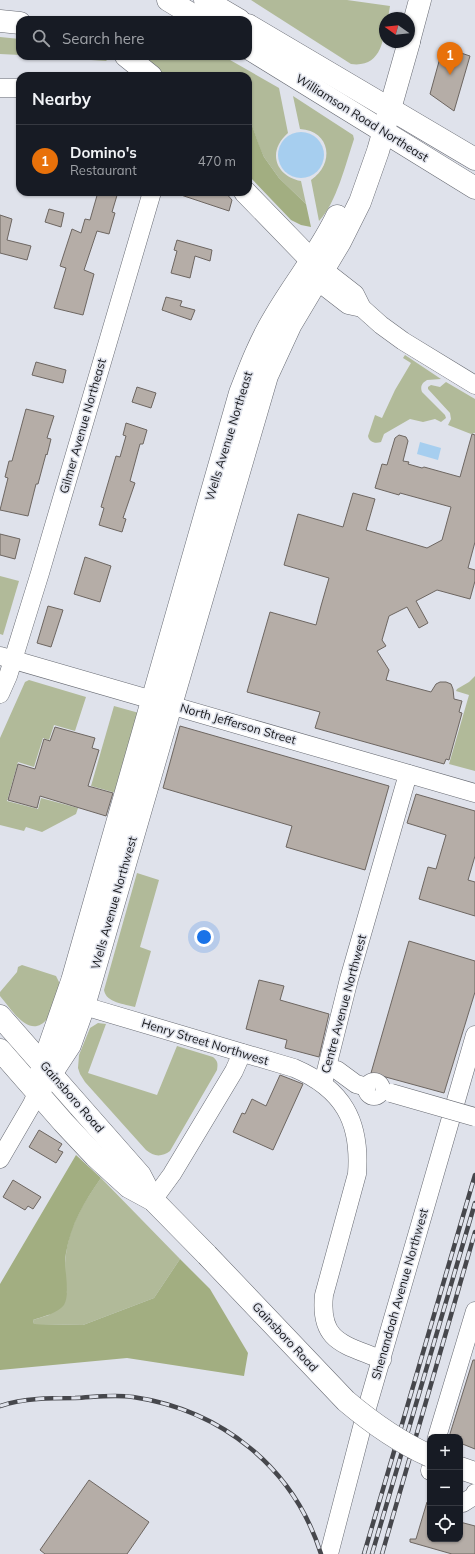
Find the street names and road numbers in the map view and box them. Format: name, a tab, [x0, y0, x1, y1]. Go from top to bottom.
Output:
street label: Williamson Road Northeast	[293, 71, 431, 165]
street label: Gilmer Avenue Northeast	[56, 357, 109, 495]
street label: Wells Avenue Northeast	[202, 369, 255, 502]
street label: North Jefferson Street	[178, 700, 298, 747]
street label: Wells Avenue Northwest	[87, 835, 140, 971]
street label: Centre Avenue Northwest	[318, 933, 369, 1075]
street label: Henry Street Northwest	[140, 1015, 270, 1068]
street label: Gainsboro Road	[37, 1058, 107, 1135]
street label: Shenandoah Avenue Northwest	[368, 1207, 431, 1381]
street label: Gainsboro Road	[249, 1299, 321, 1375]

